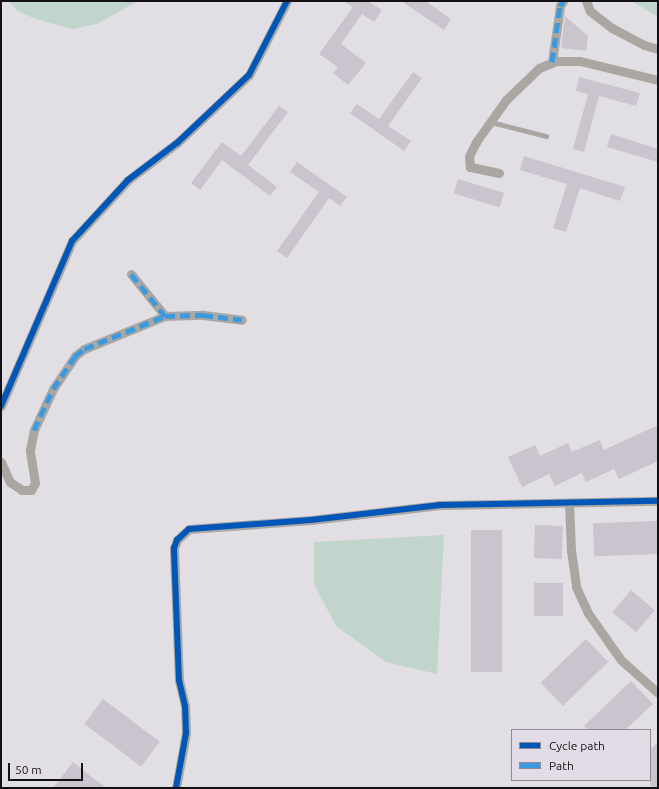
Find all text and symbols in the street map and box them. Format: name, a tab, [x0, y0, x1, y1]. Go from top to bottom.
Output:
legend	[511, 729, 651, 781]
text: Cycle path	[549, 739, 605, 752]
scale bar	[10, 755, 85, 781]
text: Path	[549, 759, 574, 772]
text: 50 m	[15, 763, 42, 776]

